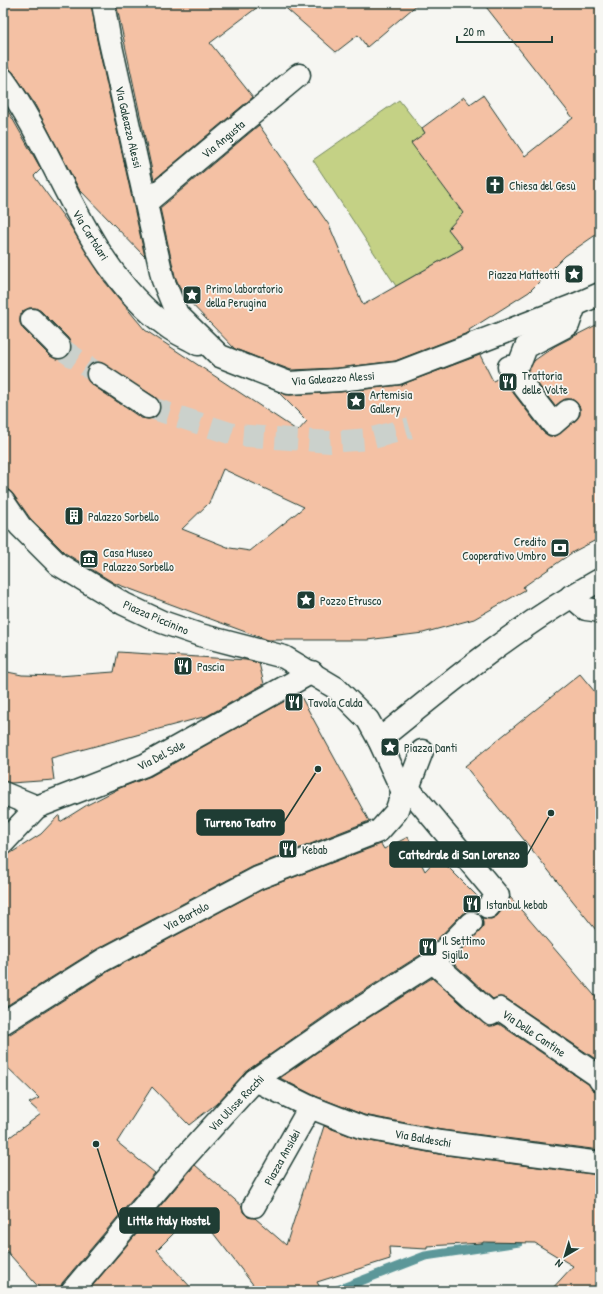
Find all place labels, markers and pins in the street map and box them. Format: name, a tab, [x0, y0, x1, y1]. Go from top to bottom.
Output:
church icon: Chiesa del Gesù	[484, 174, 506, 196]
place label: Chiesa del Gesù	[509, 177, 576, 194]
place icon: Piazza Matteotti	[563, 263, 585, 285]
place label: Piazza Matteotti	[488, 266, 560, 283]
place label: Primo laboratorio della Perugina	[206, 280, 283, 311]
place icon: Primo laboratorio della Perugina	[181, 284, 203, 306]
place label: Trattoria delle Volte	[522, 367, 568, 398]
restaurant icon: Trattoria delle Volte	[497, 371, 519, 393]
place label: Artemisia Gallery	[370, 386, 413, 417]
place icon: Artemisia Gallery	[345, 390, 367, 412]
building icon: Palazzo Sorbello	[63, 505, 85, 527]
place label: Palazzo Sorbello	[88, 508, 159, 525]
place label: Credito Cooperativo Umbro	[462, 533, 546, 564]
bank icon: Credito Cooperativo Umbro	[549, 537, 571, 559]
place label: Casa Museo Palazzo Sorbello	[103, 544, 174, 575]
museum icon: Casa Museo Palazzo Sorbello	[78, 548, 100, 570]
place icon: Pozzo Etrusco	[295, 589, 317, 611]
place label: Pozzo Etrusco	[320, 592, 382, 609]
restaurant icon: Pascia	[172, 655, 194, 677]
place label: Pascia	[197, 658, 224, 675]
restaurant icon: Tavola Calda	[283, 691, 305, 713]
place label: Tavola Calda	[308, 694, 363, 711]
place icon: Piazza Danti	[379, 736, 401, 758]
place label: Piazza Danti	[404, 739, 458, 756]
callout: Turreno Teatro	[197, 810, 284, 835]
restaurant icon: Kebab	[277, 838, 299, 860]
place label: Kebab	[302, 841, 328, 858]
callout: Cattedrale di San Lorenzo	[390, 842, 527, 867]
restaurant icon: Istanbul kebab	[461, 893, 483, 915]
place label: Istanbul kebab	[486, 896, 548, 913]
place label: Il Settimo Sigillo	[442, 932, 485, 963]
restaurant icon: Il Settimo Sigillo	[417, 936, 439, 958]
callout: Little Italy Hostel	[120, 1208, 219, 1233]

